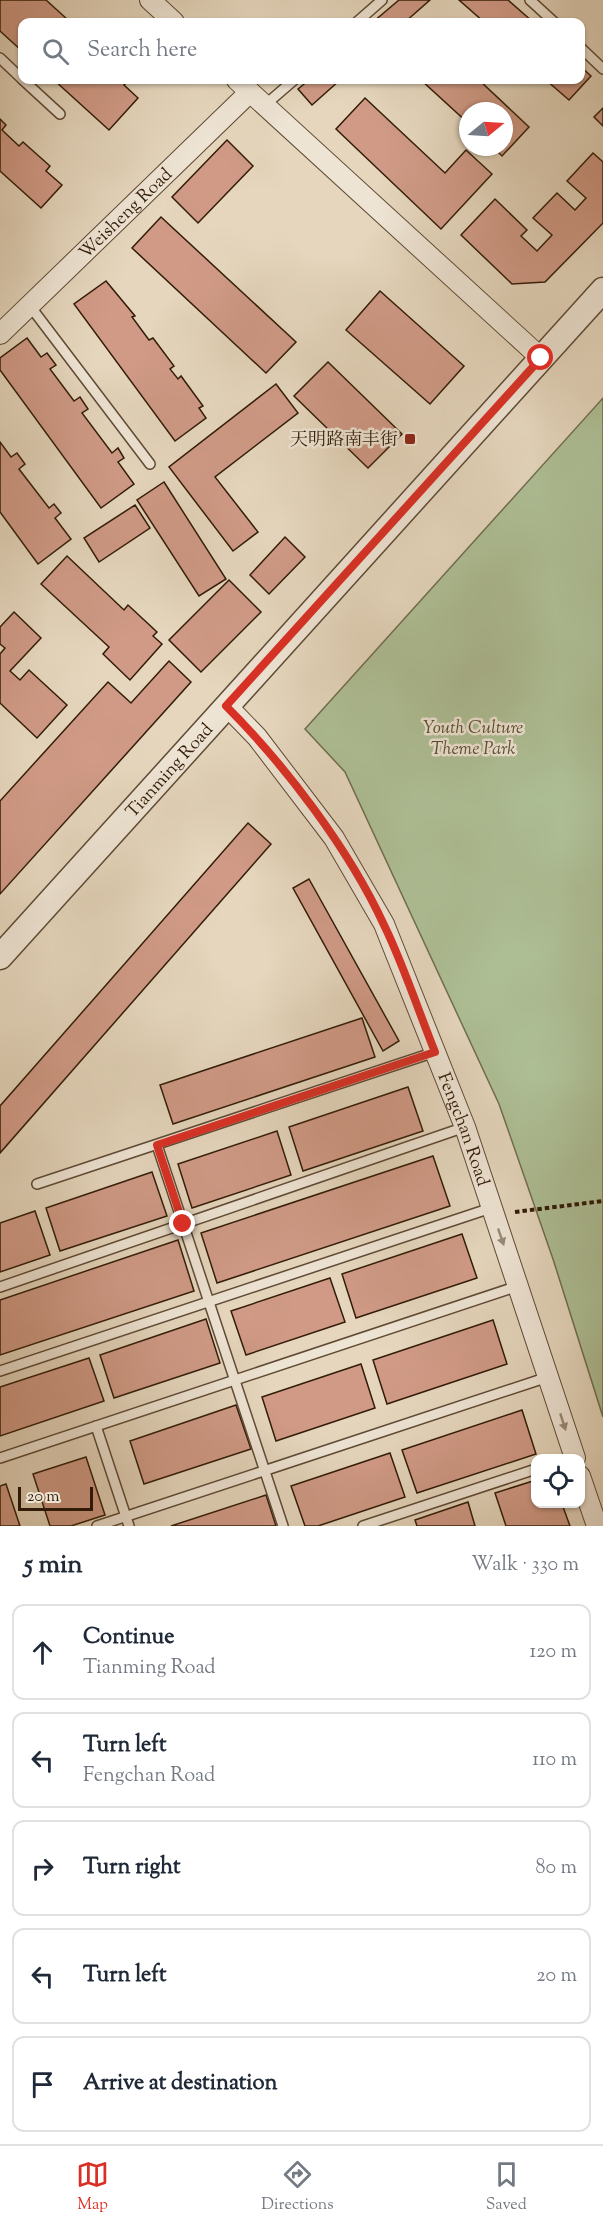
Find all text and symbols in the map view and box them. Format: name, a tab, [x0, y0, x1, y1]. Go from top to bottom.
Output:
search box	[18, 18, 585, 84]
icon: search	[39, 35, 72, 68]
text: Search here	[87, 35, 197, 67]
north arrow	[459, 102, 513, 156]
street label: Weisheng Road	[74, 163, 179, 266]
route start	[527, 344, 553, 370]
place label: 天明路南丰街	[290, 428, 398, 454]
marker: 天明路南丰街	[403, 432, 417, 446]
park label: Youth Culture Theme Park	[423, 716, 523, 763]
street label: Tianming Road	[121, 718, 220, 824]
street label: Fengchan Road	[430, 1069, 495, 1190]
route end	[169, 1210, 195, 1236]
one-way arrow	[497, 1228, 506, 1246]
one-way arrow	[558, 1413, 568, 1431]
map controls	[531, 1454, 585, 1508]
button: locate	[531, 1454, 585, 1508]
scale bar	[18, 1484, 93, 1512]
text: 20 m	[27, 1486, 60, 1509]
text: 5 min	[24, 1547, 83, 1584]
text: Walk · 330 m	[471, 1551, 579, 1580]
text: Continue	[83, 1622, 174, 1654]
icon: ahead	[26, 1636, 59, 1669]
text: 120 m	[529, 1638, 577, 1667]
text: Tianming Road	[83, 1654, 216, 1683]
text: Turn left	[83, 1730, 166, 1762]
icon: left	[26, 1744, 59, 1777]
text: 110 m	[532, 1746, 577, 1775]
text: Fengchan Road	[83, 1762, 215, 1791]
icon: right	[26, 1852, 59, 1885]
text: Turn right	[83, 1852, 180, 1884]
text: 80 m	[536, 1854, 577, 1883]
icon: left	[26, 1960, 59, 1993]
text: Turn left	[83, 1960, 166, 1992]
text: 20 m	[536, 1962, 577, 1991]
icon: arrive	[26, 2068, 59, 2101]
text: Arrive at destination	[83, 2068, 278, 2100]
tab: Map	[76, 2158, 109, 2217]
tab: Directions	[261, 2158, 334, 2217]
tab: Saved	[486, 2158, 527, 2217]

